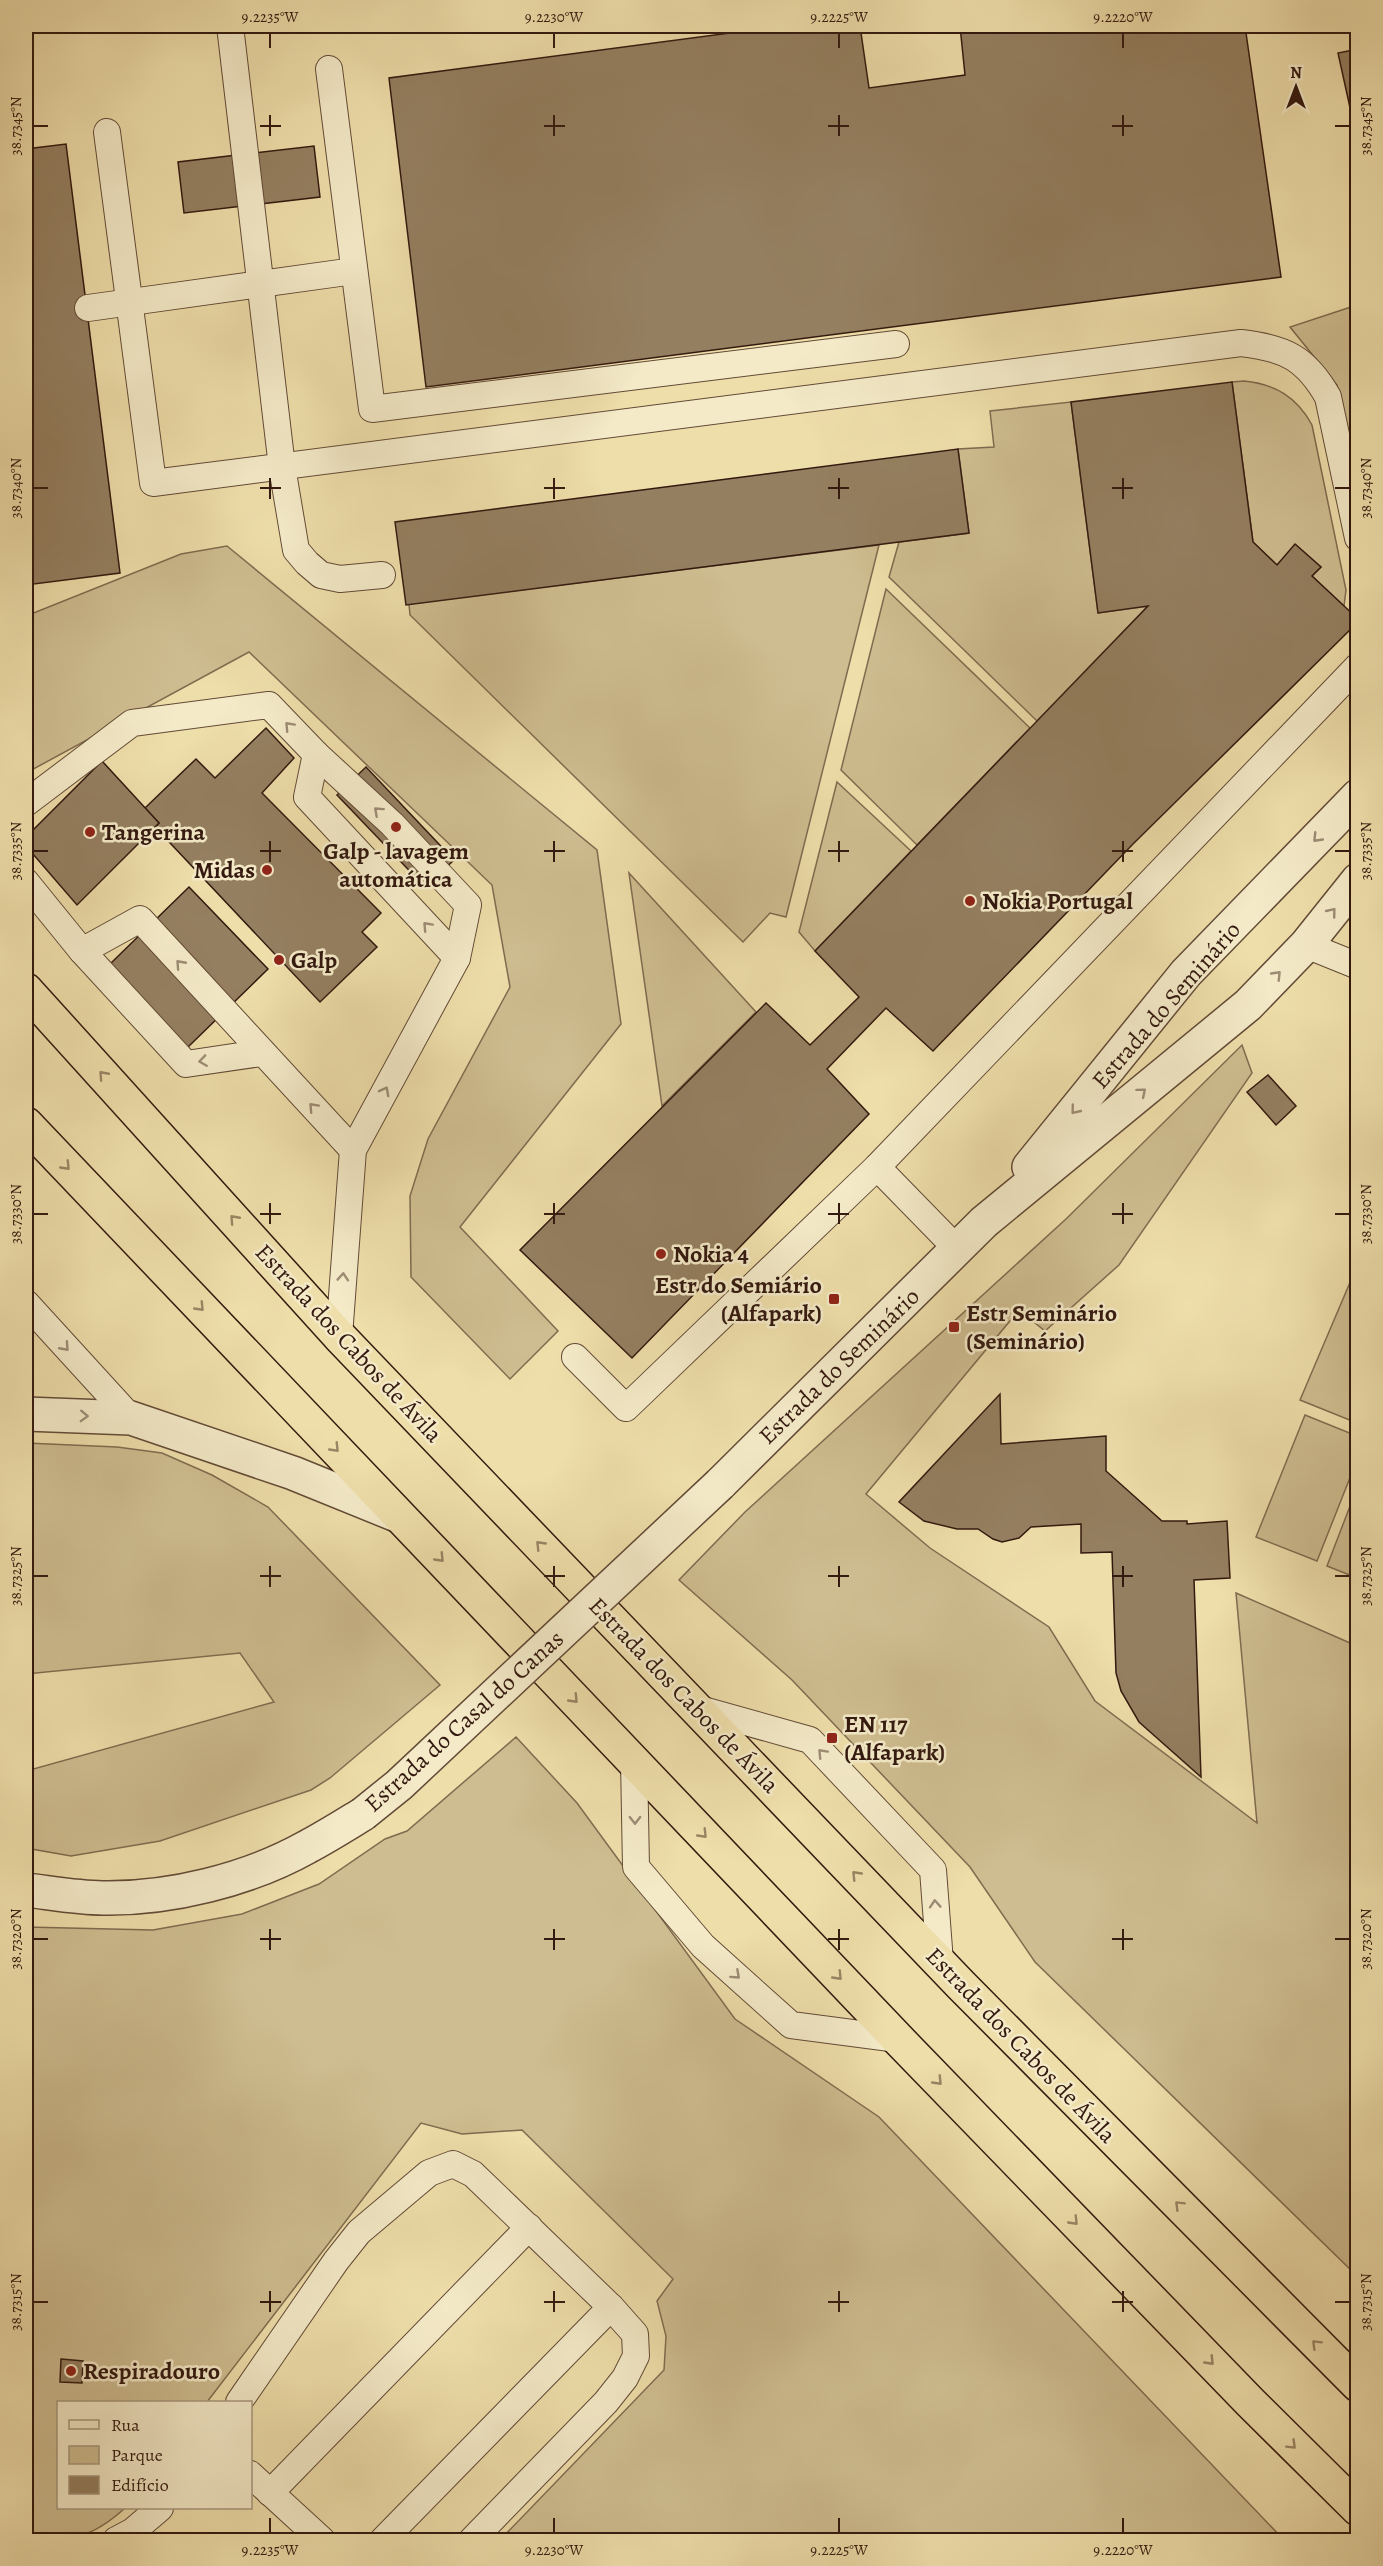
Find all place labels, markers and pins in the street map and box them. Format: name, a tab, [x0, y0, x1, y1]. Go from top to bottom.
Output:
place label: Tangerina	[102, 816, 205, 848]
marker: Galp - lavagem automática	[389, 820, 403, 834]
marker: Tangerina	[83, 825, 97, 839]
place label: Galp - lavagem automática	[323, 835, 469, 895]
place label: Midas	[194, 854, 255, 886]
marker: Midas	[260, 863, 274, 877]
place label: Nokia Portugal	[982, 885, 1133, 917]
marker: Nokia Portugal	[963, 894, 977, 908]
place label: Galp	[291, 944, 337, 976]
marker: Galp	[272, 953, 286, 967]
place label: Nokia 4	[673, 1238, 749, 1270]
marker: Nokia 4	[654, 1247, 668, 1261]
place label: Estr do Semiário (Alfapark)	[655, 1269, 822, 1329]
marker: Estr do Semiário (Alfapark)	[827, 1292, 841, 1306]
place label: Estr Seminário (Seminário)	[966, 1297, 1117, 1357]
marker: Estr Seminário (Seminário)	[947, 1320, 961, 1334]
place label: EN 117 (Alfapark)	[844, 1708, 945, 1768]
marker: EN 117 (Alfapark)	[825, 1731, 839, 1745]
place label: Respiradouro	[83, 2355, 220, 2387]
marker: Respiradouro	[64, 2364, 78, 2378]

